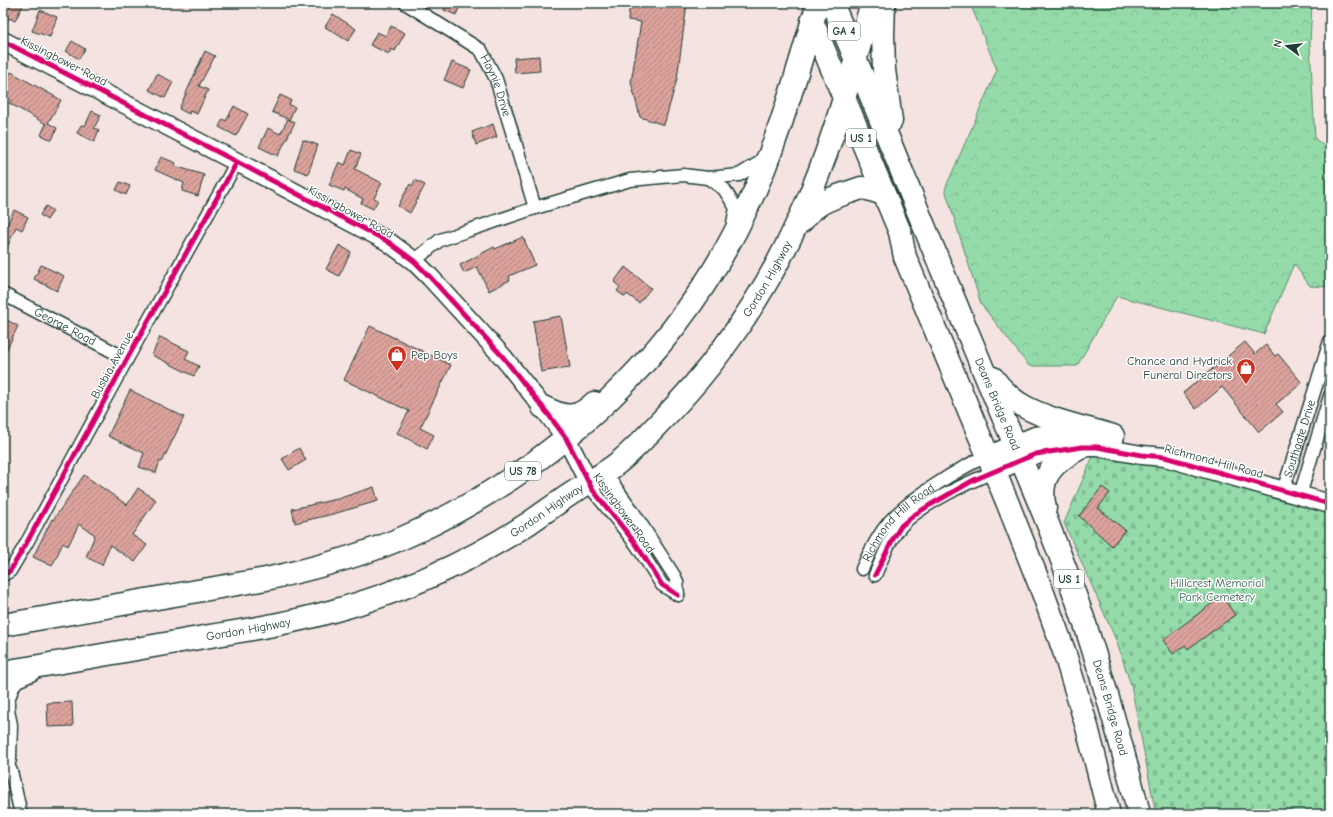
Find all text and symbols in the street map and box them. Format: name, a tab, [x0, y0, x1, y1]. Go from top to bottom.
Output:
road number: GA 4	[828, 22, 860, 40]
north arrow	[1267, 26, 1307, 66]
street label: Kissingbower Road	[18, 33, 110, 89]
text: N	[1271, 38, 1285, 49]
street label: Haynie Drive	[477, 52, 514, 118]
road number: US 1	[846, 129, 876, 147]
street label: Kissingbower Road	[306, 183, 396, 241]
street label: Gordon Highway	[740, 238, 795, 319]
street label: George Road	[32, 305, 98, 348]
street label: Busbia Avenue	[88, 329, 136, 401]
shop icon: Pep Boys	[386, 344, 408, 372]
place label: Pep Boys	[411, 348, 458, 362]
place label: Chance and Hydrick Funeral Directors	[1127, 354, 1232, 382]
street label: Deans Bridge Road	[972, 356, 1023, 452]
shop icon: Chance and Hydrick Funeral Directors	[1235, 357, 1257, 385]
street label: Southgate Drive	[1281, 398, 1318, 479]
street label: Richmond Hill Road	[1163, 441, 1265, 481]
road number: US 78	[505, 462, 541, 480]
street label: Kissingbower Road	[590, 470, 658, 556]
street label: Gordon Highway	[507, 480, 586, 540]
street label: Richmond Hill Road	[859, 481, 937, 564]
road number: US 1	[1054, 570, 1084, 588]
park label: Hillcrest Memorial Park Cemetery	[1170, 576, 1264, 604]
street label: Gordon Highway	[205, 615, 292, 644]
street label: Deans Bridge Road	[1090, 658, 1131, 757]

